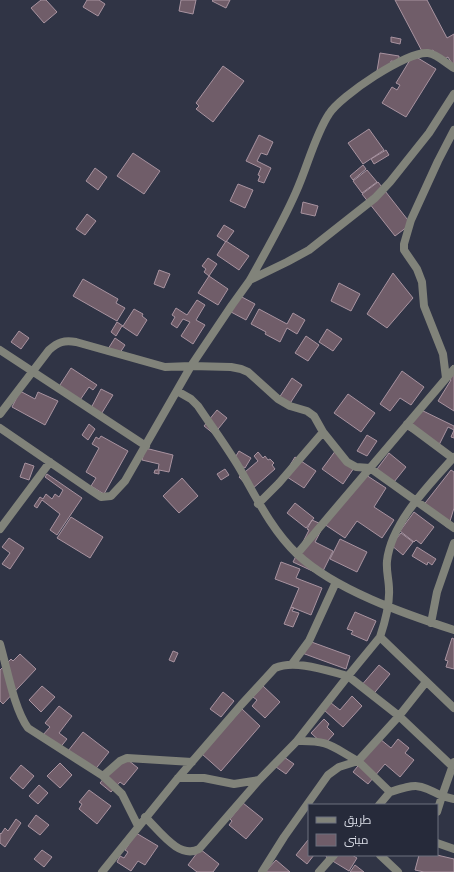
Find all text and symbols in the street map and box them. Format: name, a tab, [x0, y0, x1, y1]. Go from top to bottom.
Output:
legend	[308, 804, 438, 856]
text: طريق	[344, 811, 372, 830]
text: مبنى	[344, 831, 369, 850]

